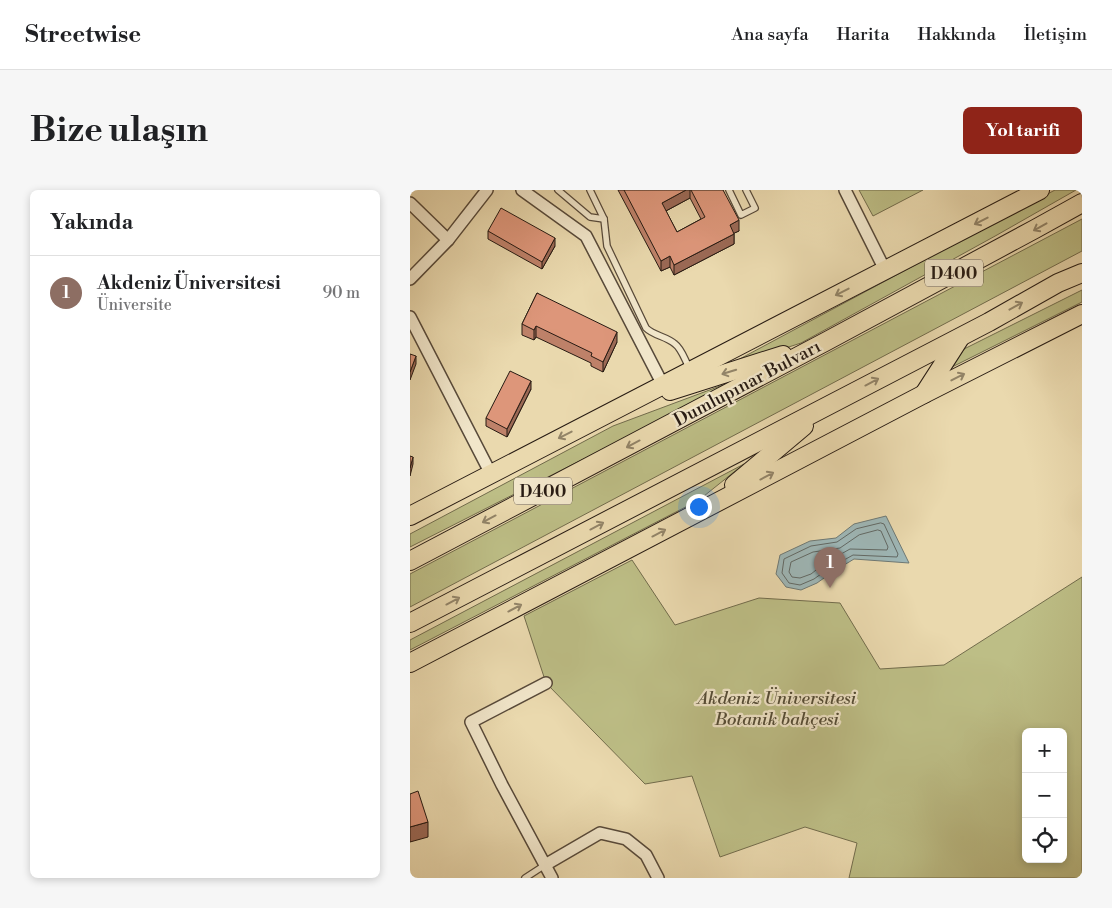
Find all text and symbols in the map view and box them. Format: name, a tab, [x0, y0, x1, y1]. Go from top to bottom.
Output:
text: Streetwise	[25, 20, 141, 50]
text: Ana sayfa	[731, 23, 809, 46]
text: Harita	[837, 23, 890, 46]
text: Hakkında	[918, 23, 996, 46]
text: İletişim	[1024, 23, 1087, 46]
button: Yol tarifi	[963, 107, 1082, 154]
text: Bize ulaşın	[30, 109, 208, 152]
text: Yakında	[50, 210, 133, 236]
one-way arrow	[974, 217, 989, 226]
one-way arrow	[1032, 222, 1047, 232]
road number: D400	[925, 260, 983, 286]
text: Akdeniz Üniversitesi	[97, 271, 281, 295]
text: 1	[62, 283, 70, 303]
text: 90 m	[322, 283, 360, 303]
one-way arrow	[834, 287, 849, 297]
text: Üniversite	[97, 295, 172, 315]
one-way arrow	[1008, 301, 1023, 311]
street label: Dumlupınar Bulvarı	[670, 335, 825, 432]
one-way arrow	[721, 368, 737, 377]
one-way arrow	[950, 372, 965, 381]
one-way arrow	[865, 377, 880, 387]
one-way arrow	[558, 431, 573, 440]
one-way arrow	[626, 439, 641, 449]
one-way arrow	[759, 471, 774, 480]
road number: D400	[514, 478, 572, 504]
your location	[686, 494, 712, 520]
one-way arrow	[482, 514, 497, 524]
one-way arrow	[590, 521, 605, 531]
one-way arrow	[652, 528, 667, 538]
pin: 1	[814, 547, 846, 588]
one-way arrow	[445, 596, 460, 605]
one-way arrow	[508, 603, 523, 613]
park label: Akdeniz Üniversitesi Botanik bahçesi	[696, 687, 857, 731]
map controls	[1022, 728, 1067, 863]
button: +	[1022, 728, 1067, 773]
button: −	[1022, 773, 1067, 818]
button: locate	[1022, 818, 1067, 863]

